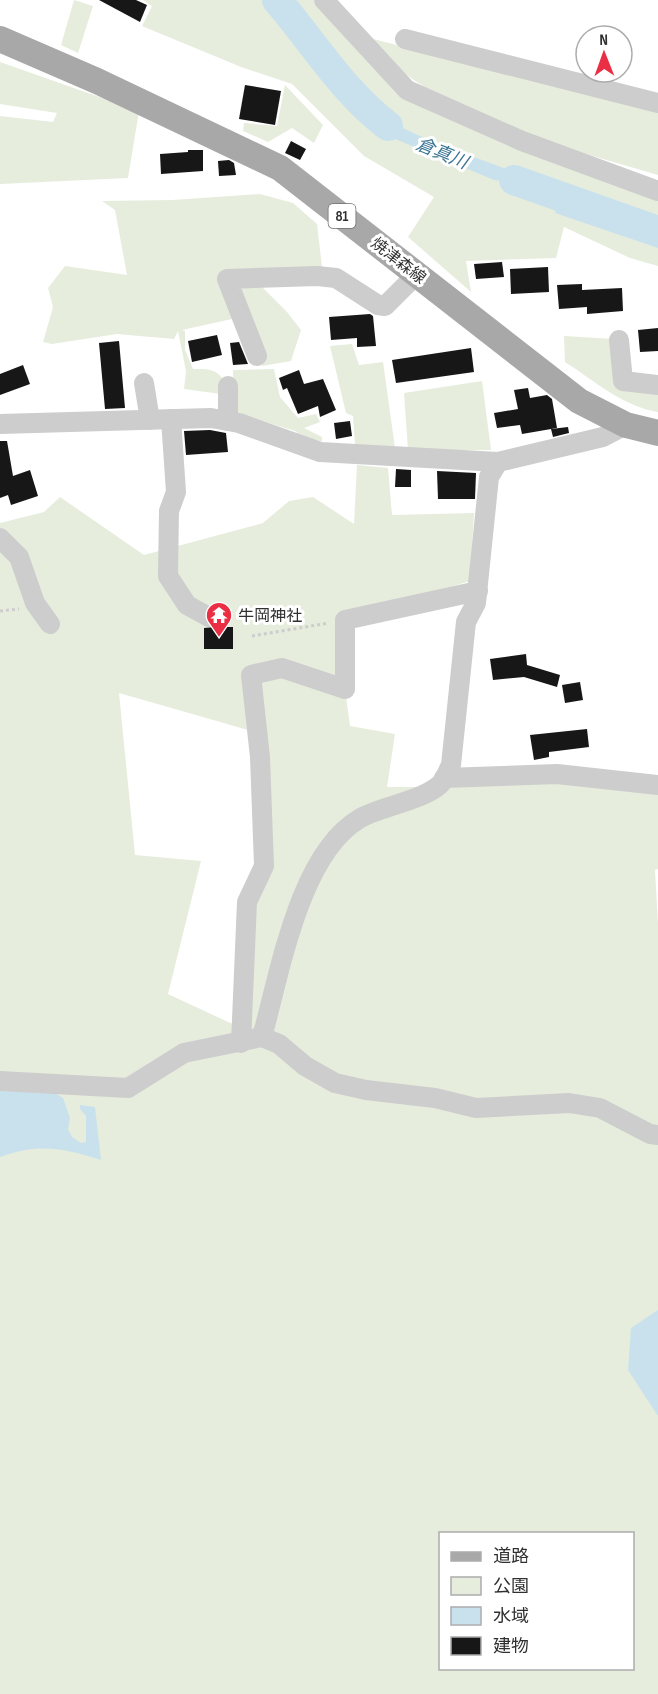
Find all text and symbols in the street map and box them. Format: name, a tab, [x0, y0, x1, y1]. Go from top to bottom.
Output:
north arrow	[574, 24, 634, 84]
text: N	[599, 31, 608, 50]
water label: 倉真川	[413, 134, 473, 174]
road number: 81	[328, 204, 356, 228]
street label: 焼津森線	[367, 234, 429, 288]
temple icon: 牛岡神社	[204, 600, 234, 638]
place label: 牛岡神社	[238, 607, 302, 626]
legend	[439, 1532, 634, 1670]
text: 道路	[493, 1546, 529, 1567]
text: 公園	[493, 1576, 529, 1597]
text: 水域	[493, 1606, 529, 1627]
text: 建物	[493, 1636, 529, 1657]

